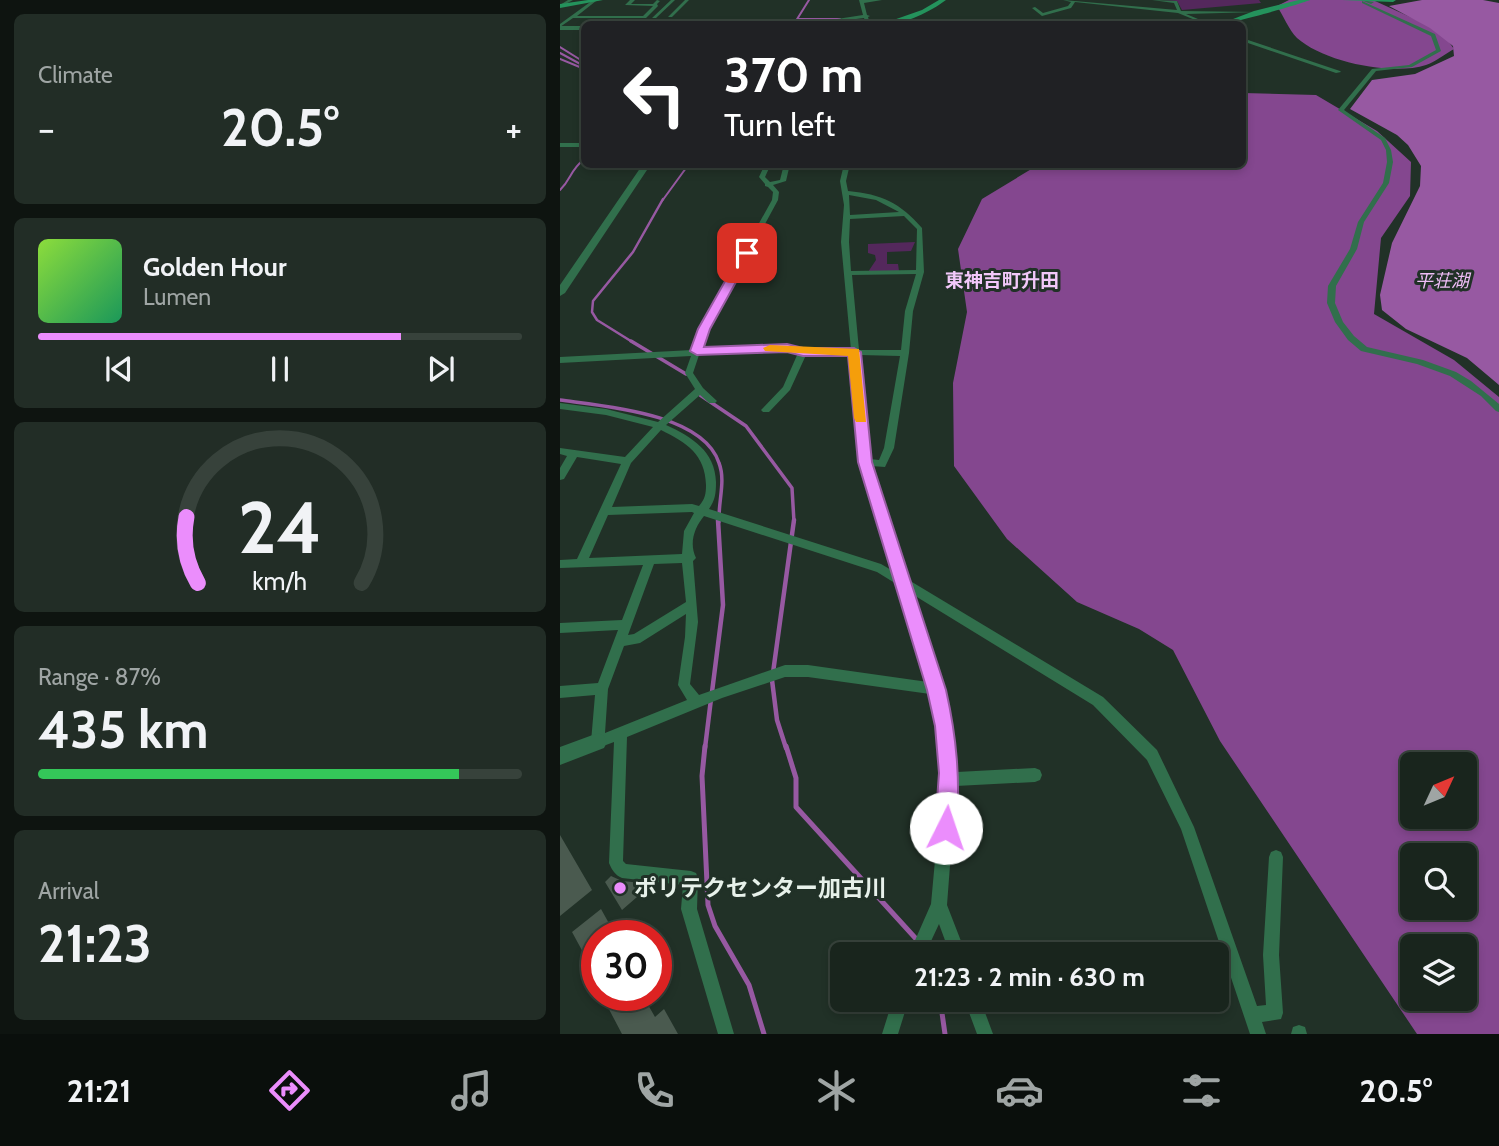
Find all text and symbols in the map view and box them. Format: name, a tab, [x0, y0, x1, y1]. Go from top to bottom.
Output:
text: 370 m	[724, 45, 863, 104]
icon: left	[609, 49, 700, 140]
text: Climate	[38, 61, 113, 89]
text: 20.5°	[221, 96, 339, 159]
text: −	[38, 105, 55, 152]
text: +	[505, 105, 522, 152]
text: Turn left	[724, 105, 835, 144]
pin	[717, 223, 777, 283]
icon: arrive	[728, 234, 766, 272]
text: Golden Hour	[143, 251, 286, 283]
district label: 東神吉町升田	[945, 269, 1059, 292]
water label: 平荘湖	[1415, 270, 1472, 292]
text: Lumen	[143, 283, 211, 311]
icon: previous	[100, 350, 138, 388]
icon: pause	[261, 350, 299, 388]
icon: next	[422, 350, 460, 388]
text: 24	[238, 483, 322, 571]
text: km/h	[253, 566, 307, 596]
text: Range · 87%	[38, 663, 161, 691]
text: 435 km	[38, 698, 208, 761]
north arrow	[1400, 752, 1477, 830]
map controls	[1400, 752, 1477, 1011]
position arrow	[909, 791, 983, 865]
button: search	[1400, 843, 1477, 920]
place label: ポリテクセンター加古川	[634, 874, 887, 902]
text: Arrival	[38, 877, 99, 905]
marker: ポリテクセンター加古川	[612, 880, 628, 896]
text: 21:23	[38, 912, 152, 975]
speed limit sign: 30	[581, 920, 672, 1011]
button: layers	[1400, 934, 1477, 1011]
text: 21:23 · 2 min · 630 m	[914, 961, 1145, 993]
icon: directions	[265, 1066, 314, 1115]
icon: music	[447, 1066, 496, 1115]
icon: phone	[630, 1066, 679, 1115]
icon: climate	[812, 1066, 861, 1115]
icon: car	[995, 1066, 1044, 1115]
icon: filters	[1177, 1066, 1226, 1115]
text: 21:21	[67, 1071, 131, 1110]
text: 20.5°	[1359, 1071, 1432, 1110]

